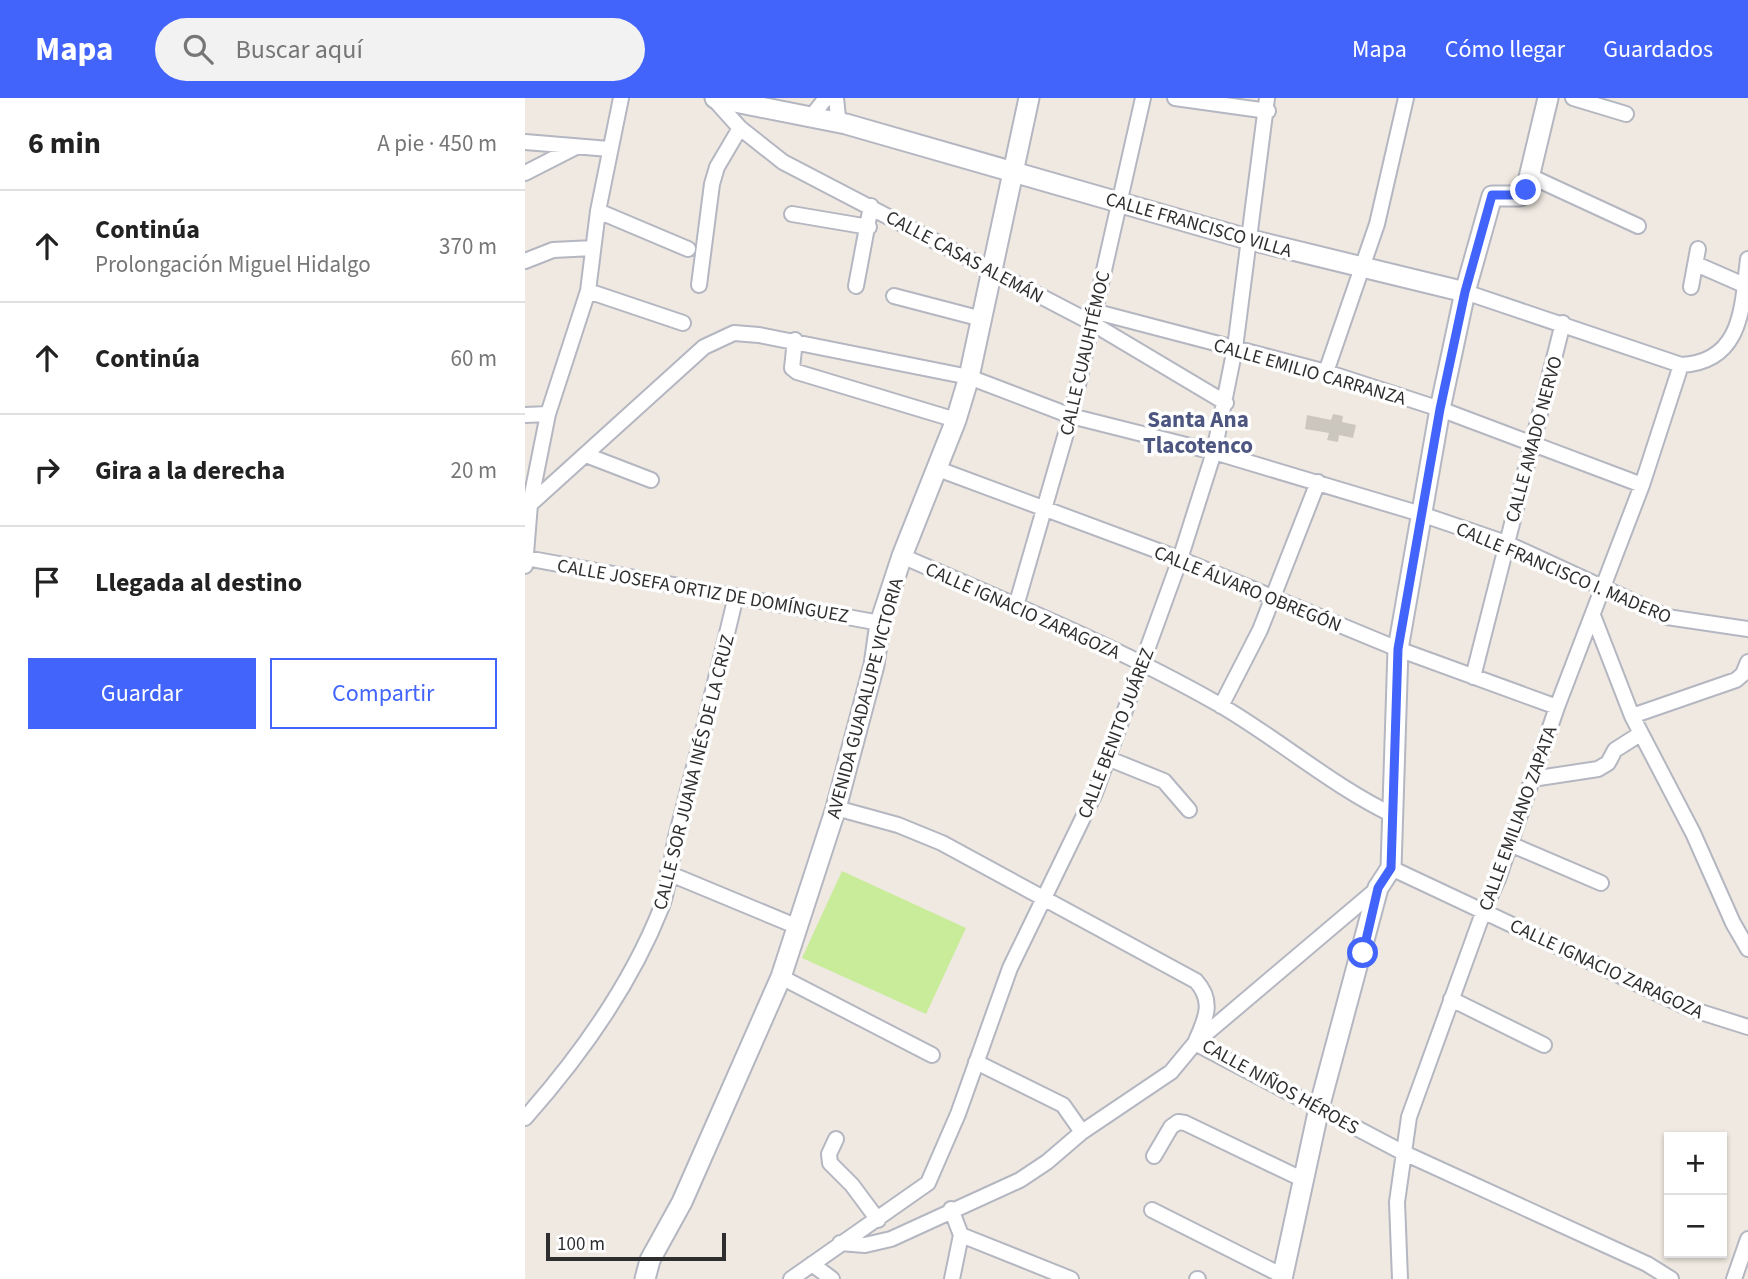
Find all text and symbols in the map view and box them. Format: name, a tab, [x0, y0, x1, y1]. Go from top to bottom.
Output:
search box	[155, 18, 645, 81]
text: Mapa	[35, 26, 113, 73]
icon: search	[179, 30, 217, 68]
text: Buscar aquí	[235, 31, 363, 68]
text: Mapa	[1352, 32, 1407, 67]
text: Cómo llegar	[1445, 32, 1565, 67]
text: Guardados	[1603, 32, 1713, 67]
text: 6 min	[28, 122, 101, 165]
text: A pie · 450 m	[377, 127, 497, 160]
route end	[1510, 174, 1541, 205]
street label: CALLE FRANCISCO VILLA	[1102, 186, 1295, 265]
street label: CALLE CASAS ALEMÁN	[881, 204, 1048, 310]
text: Continúa	[95, 211, 200, 248]
icon: ahead	[28, 227, 66, 265]
text: 370 m	[439, 230, 497, 263]
text: Prolongación Miguel Hidalgo	[95, 248, 371, 281]
street label: CALLE CUAUHTÉMOC	[1053, 268, 1118, 438]
street label: CALLE EMILIO CARRANZA	[1210, 332, 1409, 413]
icon: ahead	[28, 339, 66, 377]
text: Continúa	[95, 340, 200, 377]
text: 60 m	[450, 342, 497, 375]
street label: CALLE AMADO NERVO	[1499, 353, 1570, 526]
district label: Santa Ana Tlacotenco	[1143, 403, 1253, 462]
icon: right	[28, 451, 66, 489]
text: Gira a la derecha	[95, 452, 285, 489]
text: 20 m	[450, 454, 497, 487]
street label: CALLE FRANCISCO I. MADERO	[1452, 516, 1675, 631]
street label: CALLE ÁLVARO OBREGÓN	[1150, 539, 1345, 639]
street label: CALLE JOSEFA ORTIZ DE DOMÍNGUEZ	[555, 553, 851, 630]
street label: CALLE IGNACIO ZARAGOZA	[921, 556, 1125, 667]
icon: arrive	[28, 563, 66, 601]
text: Llegada al destino	[95, 564, 302, 601]
street label: AVENIDA GUADALUPE VICTORIA	[820, 575, 911, 822]
street label: CALLE SOR JUANA INÉS DE LA CRUZ	[647, 632, 742, 913]
street label: CALLE BENITO JUÁREZ	[1071, 644, 1161, 823]
button: Guardar	[28, 658, 256, 729]
button: Compartir	[270, 658, 497, 729]
street label: CALLE EMILIANO ZAPATA	[1472, 722, 1565, 915]
street label: CALLE IGNACIO ZARAGOZA	[1505, 913, 1708, 1026]
route start	[1347, 937, 1378, 968]
street label: CALLE NIÑOS HÉROES	[1197, 1033, 1364, 1142]
map controls	[1664, 1132, 1727, 1258]
button: +	[1664, 1132, 1727, 1195]
button: −	[1664, 1195, 1727, 1258]
scale bar	[546, 1230, 726, 1262]
text: 100 m	[557, 1231, 605, 1258]

